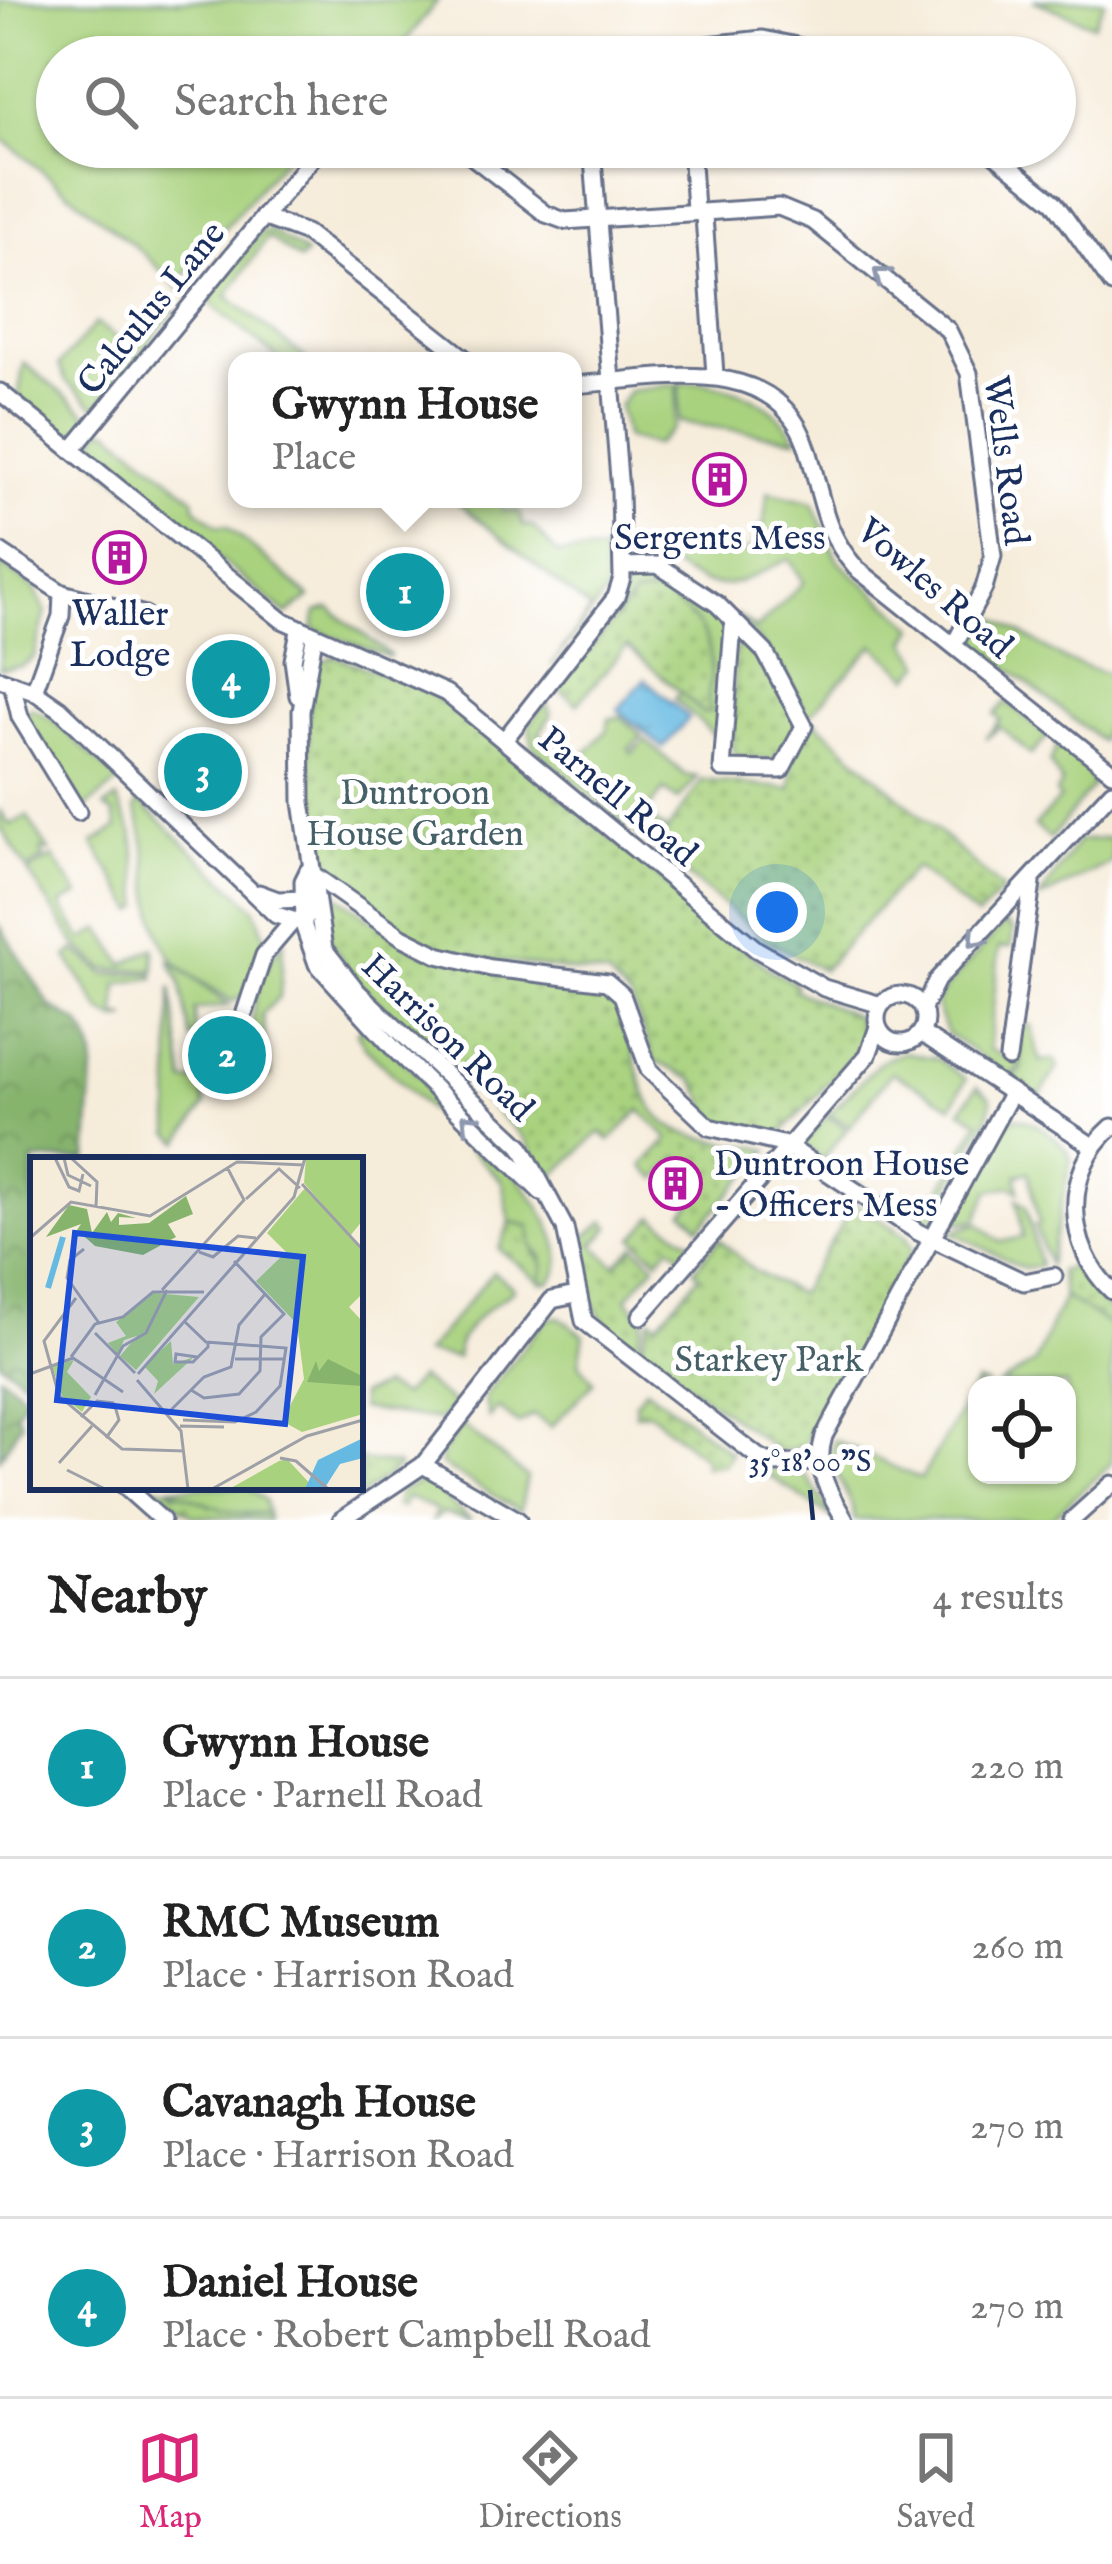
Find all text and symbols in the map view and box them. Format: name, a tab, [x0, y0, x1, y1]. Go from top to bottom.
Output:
search box	[36, 36, 1076, 168]
icon: search	[78, 69, 144, 135]
text: Search here	[174, 74, 388, 131]
street label: Calculus Lane	[68, 212, 237, 405]
one-way arrow	[872, 268, 894, 290]
popup	[228, 352, 582, 508]
street label: Wells Road	[972, 373, 1038, 549]
text: Gwynn House	[271, 377, 539, 434]
text: Place	[271, 434, 356, 483]
building icon: Sergents Mess	[692, 452, 748, 508]
street label: Vowles Road	[846, 508, 1022, 670]
place label: Sergents Mess	[614, 516, 826, 562]
building icon: Waller Lodge	[92, 529, 148, 585]
pin: 1	[366, 547, 444, 637]
place label: Waller Lodge	[70, 592, 170, 679]
pin: 4	[192, 634, 270, 724]
street label: Parnell Road	[528, 717, 707, 878]
pin: 3	[164, 727, 242, 817]
park label: Duntroon House Garden	[306, 771, 524, 858]
your location	[747, 882, 807, 942]
one-way arrow	[968, 925, 990, 947]
street label: Harrison Road	[351, 944, 544, 1133]
pin: 2	[188, 1010, 266, 1100]
one-way arrow	[461, 1114, 483, 1136]
place label: Duntroon House - Officers Mess	[714, 1142, 969, 1229]
building icon: Duntroon House - Officers Mess	[647, 1155, 703, 1211]
inset map	[30, 1157, 363, 1490]
park label: Starkey Park	[674, 1338, 864, 1384]
map controls	[968, 1376, 1076, 1484]
button: locate	[968, 1376, 1076, 1484]
text: 35°18'00"S	[749, 1444, 871, 1482]
text: Nearby	[48, 1566, 207, 1631]
text: 4 results	[932, 1574, 1064, 1623]
text: Gwynn House	[162, 1715, 429, 1772]
text: 1	[80, 1743, 94, 1792]
text: 220 m	[970, 1743, 1064, 1792]
text: Place · Parnell Road	[162, 1772, 483, 1821]
text: RMC Museum	[162, 1895, 440, 1952]
text: 2	[78, 1923, 96, 1972]
text: 260 m	[971, 1923, 1064, 1972]
text: Place · Harrison Road	[162, 1952, 514, 2001]
text: Cavanagh House	[162, 2075, 476, 2132]
text: 3	[80, 2103, 94, 2152]
text: 270 m	[970, 2103, 1064, 2152]
text: Place · Harrison Road	[162, 2132, 514, 2181]
text: Daniel House	[162, 2255, 418, 2312]
text: 4	[77, 2283, 97, 2332]
text: 270 m	[970, 2283, 1064, 2332]
text: Place · Robert Campbell Road	[162, 2312, 651, 2361]
tab: Map	[137, 2425, 203, 2539]
tab: Directions	[478, 2425, 622, 2539]
tab: Saved	[897, 2425, 975, 2539]

